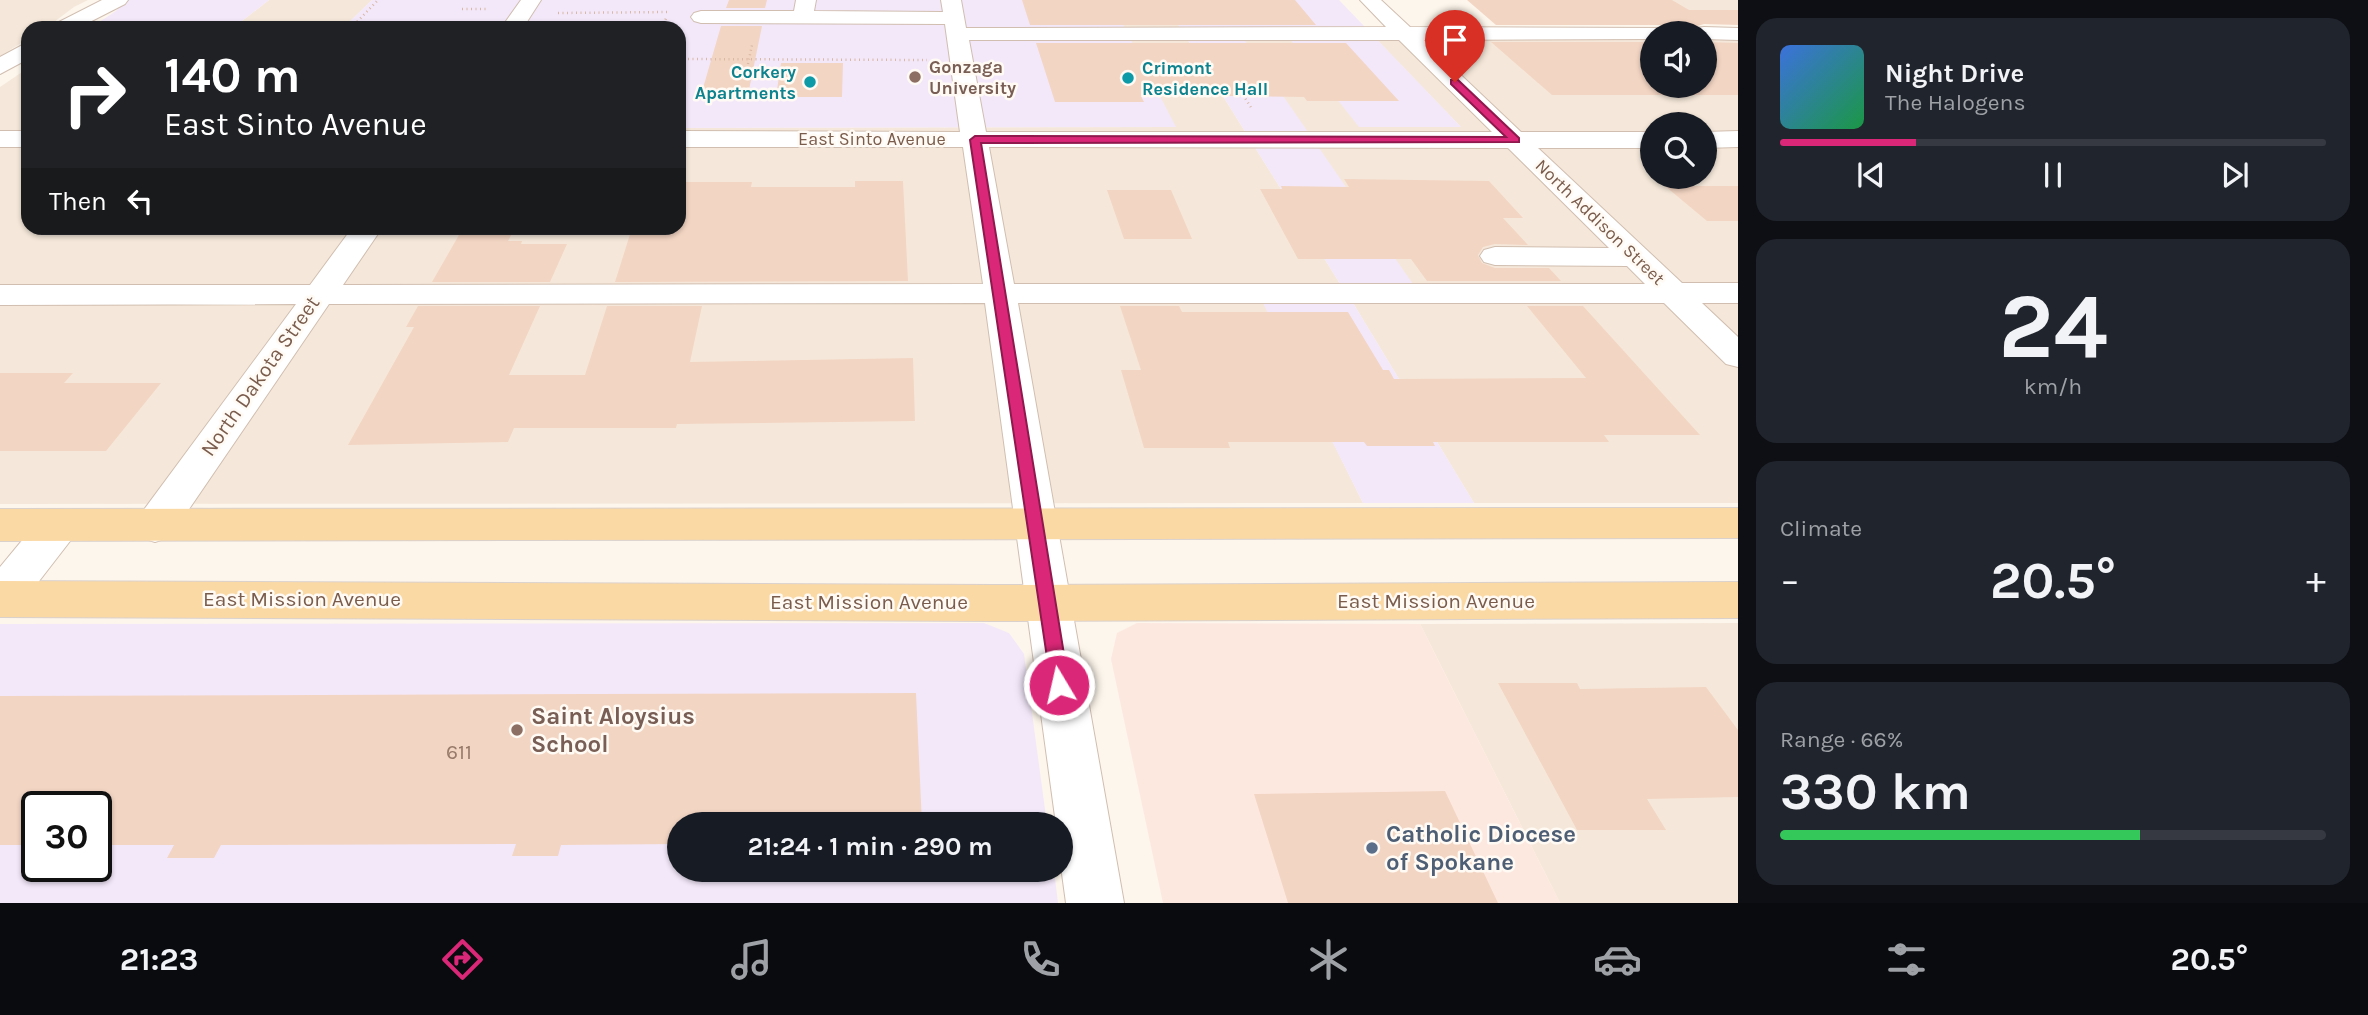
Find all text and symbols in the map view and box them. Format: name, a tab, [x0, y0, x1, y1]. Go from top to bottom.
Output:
pin	[1425, 10, 1485, 82]
icon: arrive	[1436, 21, 1474, 59]
map controls	[1640, 21, 1717, 189]
button: sound	[1640, 21, 1717, 98]
text: 140 m	[164, 47, 301, 104]
icon: right	[49, 49, 140, 140]
place label: Gonzaga University	[929, 56, 1016, 99]
place label: Crimont Residence Hall	[1142, 57, 1268, 100]
text: Night Drive	[1885, 58, 2024, 89]
place label: Corkery Apartments	[695, 61, 796, 104]
marker: Gonzaga University	[907, 69, 923, 85]
marker: Crimont Residence Hall	[1120, 70, 1136, 86]
marker: Corkery Apartments	[802, 74, 818, 90]
text: The Halogens	[1885, 89, 2025, 116]
text: East Sinto Avenue	[164, 106, 427, 143]
button: search	[1640, 112, 1717, 189]
street label: East Sinto Avenue	[798, 128, 946, 150]
street label: North Addison Street	[1531, 155, 1669, 290]
icon: previous	[1852, 156, 1890, 194]
icon: pause	[2034, 156, 2072, 194]
icon: next	[2216, 156, 2254, 194]
icon: left	[121, 182, 159, 220]
text: Then	[49, 186, 107, 217]
text: 24	[1998, 274, 2108, 380]
street label: North Dakota Street	[196, 291, 324, 461]
text: km/h	[2024, 373, 2082, 400]
text: Climate	[1780, 515, 1862, 542]
text: 20.5°	[1990, 550, 2116, 611]
text: −	[1780, 558, 1800, 603]
text: +	[2306, 558, 2326, 603]
street label: East Mission Avenue	[203, 587, 401, 611]
street label: East Mission Avenue	[1337, 589, 1535, 613]
street label: East Mission Avenue	[770, 590, 968, 614]
position arrow	[1022, 648, 1096, 722]
place label: Saint Aloysius School	[531, 702, 695, 758]
marker: Saint Aloysius School	[509, 722, 525, 738]
text: Range · 66%	[1780, 726, 1903, 753]
house number: 611	[446, 740, 472, 764]
text: 330 km	[1780, 761, 1971, 822]
speed limit sign: 30	[21, 791, 112, 882]
place label: Catholic Diocese of Spokane	[1386, 820, 1576, 876]
text: 21:24 · 1 min · 290 m	[747, 831, 993, 862]
marker: Catholic Diocese of Spokane	[1364, 840, 1380, 856]
icon: directions	[438, 935, 487, 984]
icon: music	[727, 935, 776, 984]
icon: phone	[1016, 935, 1065, 984]
icon: climate	[1304, 935, 1353, 984]
icon: car	[1593, 935, 1642, 984]
icon: filters	[1882, 935, 1931, 984]
text: 21:23	[120, 941, 199, 978]
text: 20.5°	[2171, 941, 2248, 978]

